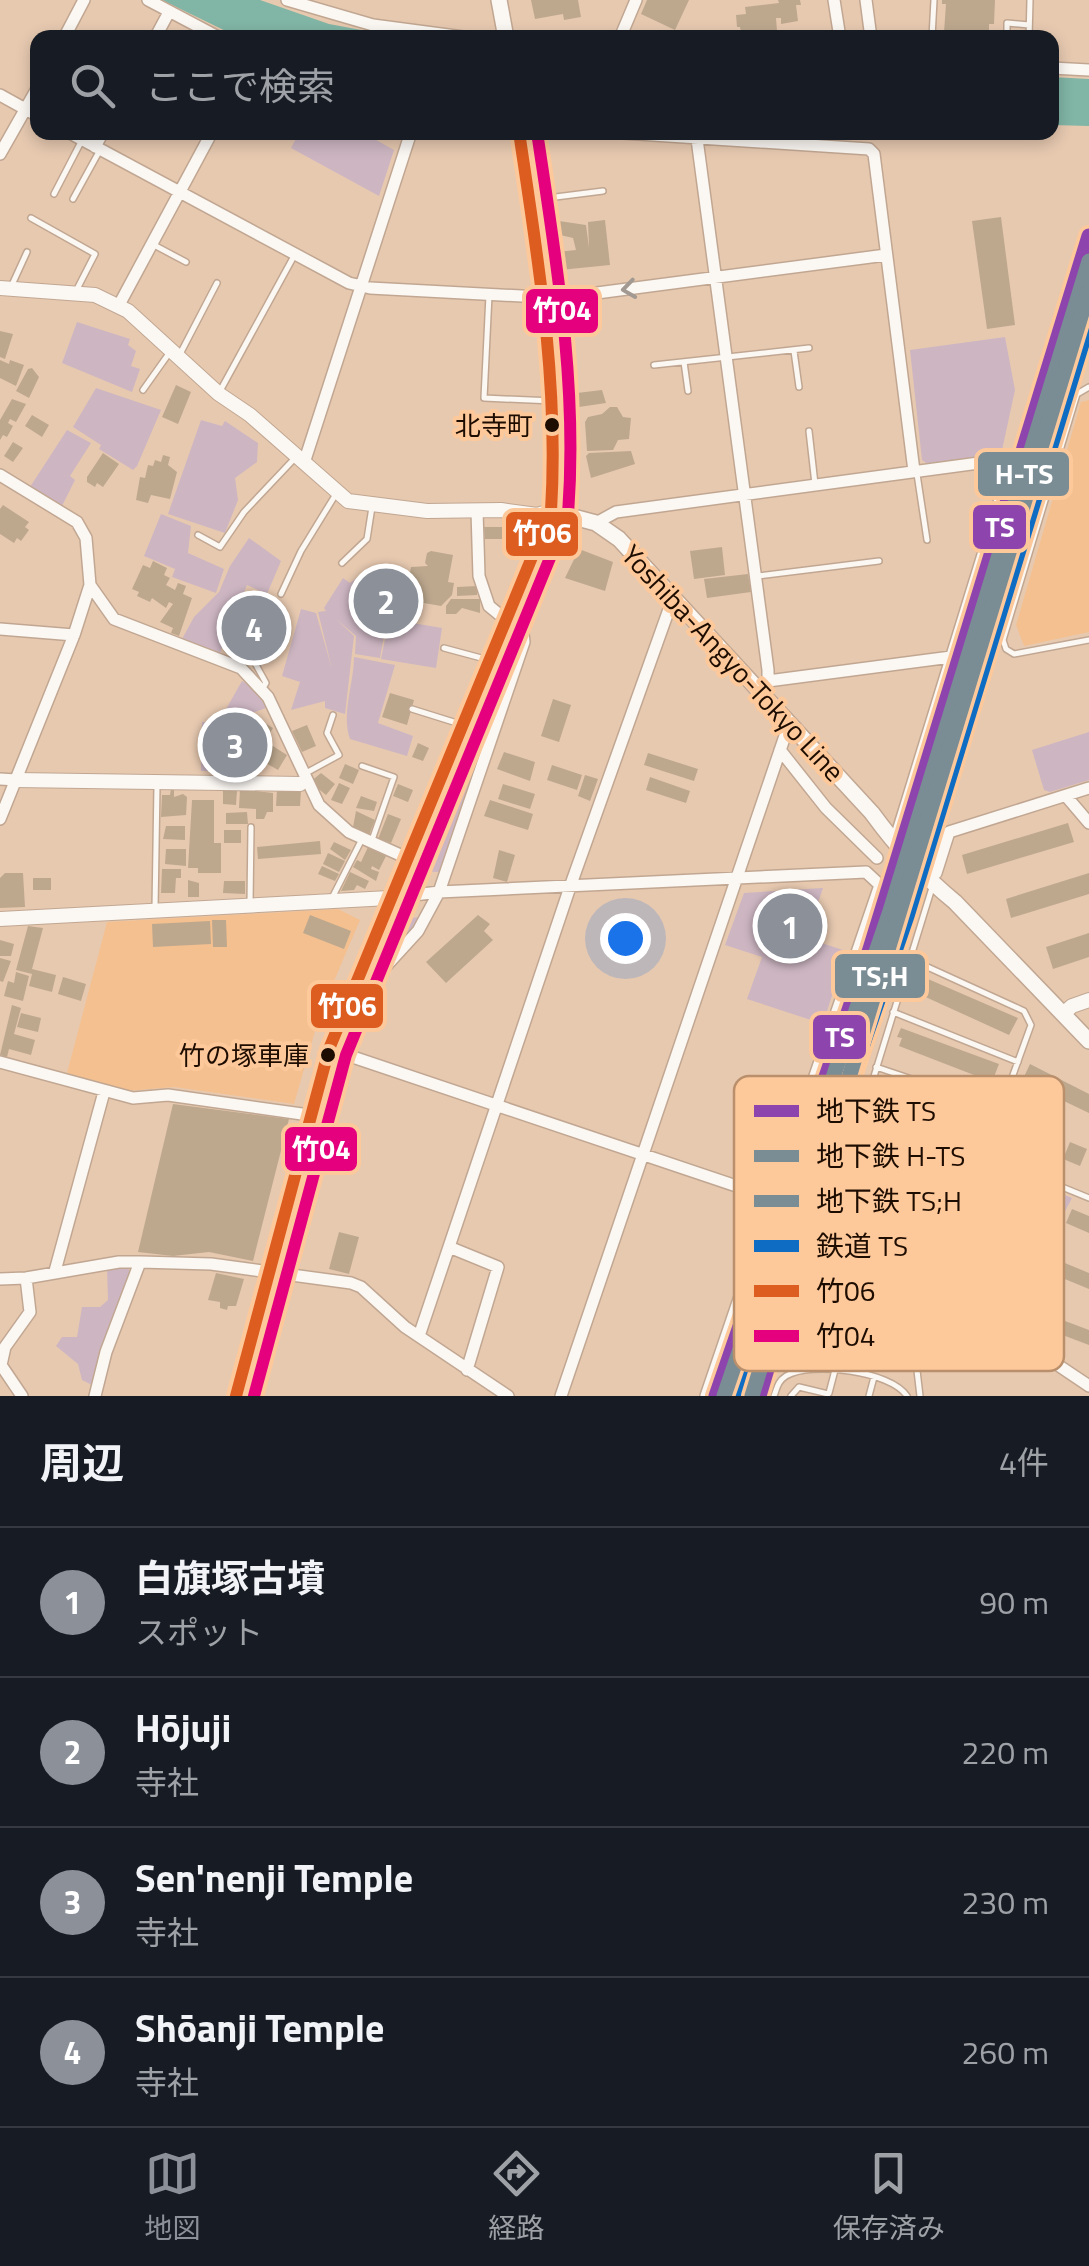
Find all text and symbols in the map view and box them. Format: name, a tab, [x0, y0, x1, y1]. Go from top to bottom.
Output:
search box	[30, 30, 1059, 140]
text: ここで検索	[145, 57, 335, 115]
icon: search	[65, 58, 120, 113]
one-way arrow	[621, 278, 637, 299]
line badge: 竹04	[524, 287, 600, 335]
text: 竹04	[532, 288, 592, 331]
place label: 北寺町	[455, 406, 533, 445]
marker: 北寺町	[542, 415, 562, 435]
line badge: H-TS	[976, 450, 1071, 498]
text: H-TS	[995, 452, 1053, 495]
line badge: TS	[971, 503, 1028, 551]
text: TS	[985, 505, 1015, 548]
line badge: 竹06	[504, 510, 580, 558]
text: 竹06	[512, 511, 572, 554]
street label: Yoshiba-Angyo-Tokyo Line	[612, 534, 855, 791]
pin: 2	[354, 564, 418, 638]
pin: 4	[222, 590, 286, 666]
pin: 3	[202, 708, 268, 782]
pin: 1	[758, 888, 822, 964]
your location	[600, 913, 651, 964]
line badge: TS;H	[833, 952, 927, 1000]
text: TS;H	[852, 954, 908, 997]
line badge: 竹06	[309, 982, 385, 1030]
text: 竹06	[317, 984, 377, 1027]
line badge: TS	[811, 1013, 868, 1061]
text: TS	[825, 1015, 855, 1058]
place label: 竹の塚車庫	[179, 1036, 309, 1075]
marker: 竹の塚車庫	[318, 1045, 338, 1065]
legend	[734, 1076, 1064, 1371]
text: 地下鉄 TS	[816, 1089, 936, 1132]
line badge: 竹04	[283, 1125, 359, 1173]
text: 竹04	[291, 1127, 351, 1170]
text: 地下鉄 H-TS	[816, 1134, 965, 1177]
text: 地下鉄 TS;H	[816, 1179, 962, 1222]
text: 鉄道 TS	[816, 1224, 908, 1267]
text: 竹06	[816, 1269, 875, 1312]
text: 竹04	[816, 1314, 875, 1357]
text: 周辺	[40, 1430, 124, 1494]
text: 4件	[999, 1438, 1049, 1486]
text: 白旗塚古墳	[135, 1549, 325, 1607]
text: 1	[64, 1578, 81, 1626]
text: 90 m	[979, 1578, 1049, 1626]
text: スポット	[135, 1608, 263, 1656]
text: Hōjuji	[135, 1699, 231, 1757]
text: 2	[64, 1728, 81, 1776]
text: 220 m	[961, 1728, 1049, 1776]
text: 寺社	[135, 1758, 199, 1806]
text: Sen'nenji Temple	[135, 1849, 413, 1907]
text: 3	[64, 1878, 81, 1926]
text: 230 m	[961, 1878, 1049, 1926]
text: 寺社	[135, 1908, 199, 1956]
text: Shōanji Temple	[135, 1999, 384, 2057]
text: 4	[64, 2028, 81, 2076]
text: 260 m	[961, 2028, 1049, 2076]
text: 寺社	[135, 2058, 199, 2106]
tab: 地図	[144, 2146, 200, 2249]
tab: 経路	[488, 2146, 545, 2249]
tab: 保存済み	[833, 2146, 945, 2249]

